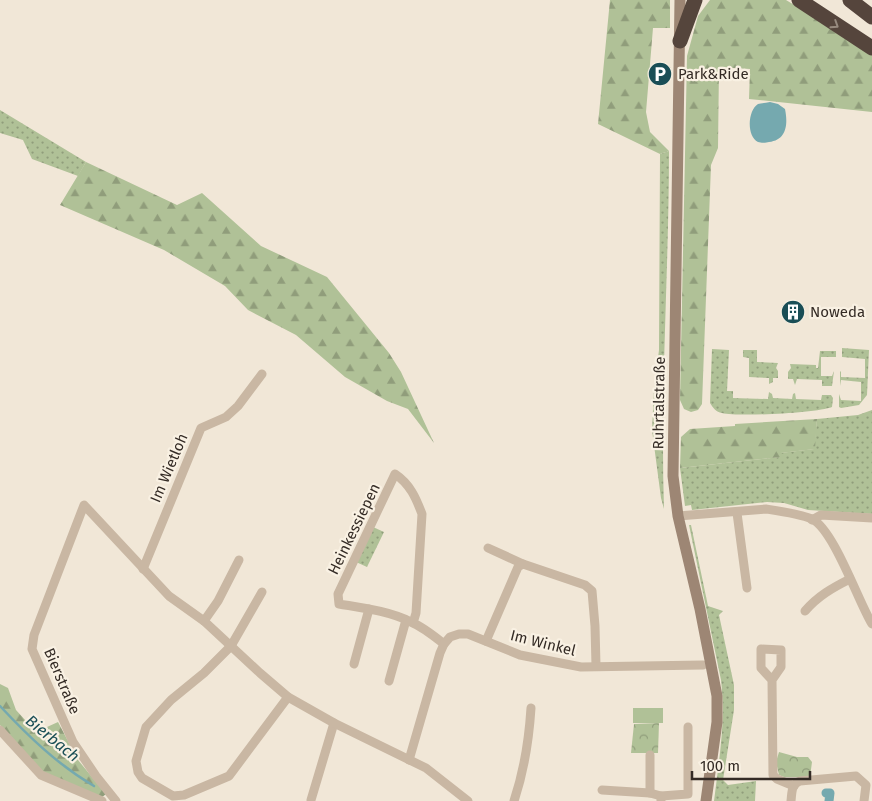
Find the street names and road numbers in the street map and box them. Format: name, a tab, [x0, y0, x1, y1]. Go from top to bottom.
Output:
street label: Ruhrtalstraße	[649, 356, 669, 450]
street label: Im Wietloh	[146, 431, 192, 505]
street label: Heinkessiepen	[324, 480, 384, 578]
street label: Im Winkel	[508, 626, 578, 660]
street label: Bierstraße	[40, 645, 84, 717]

